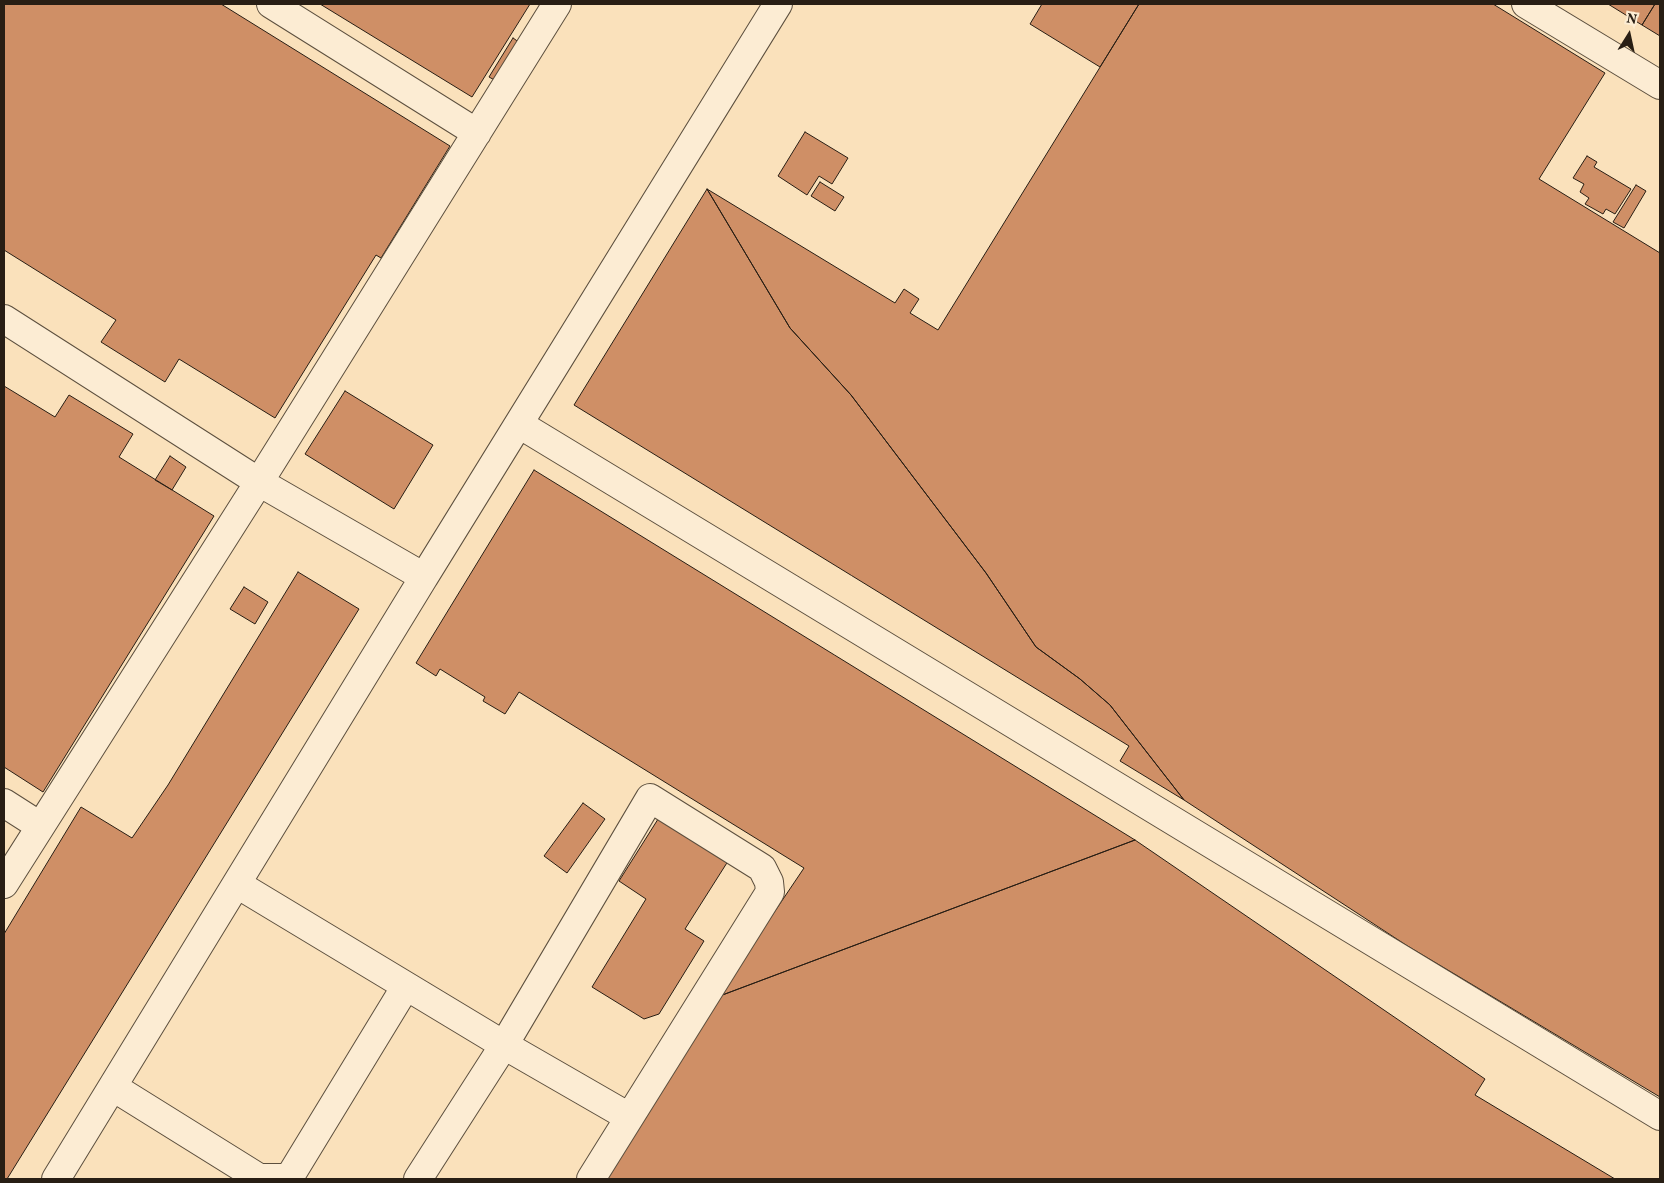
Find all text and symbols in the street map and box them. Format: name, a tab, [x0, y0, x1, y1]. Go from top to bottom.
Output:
text: N	[1625, 9, 1638, 30]
north arrow	[1604, 10, 1654, 60]

